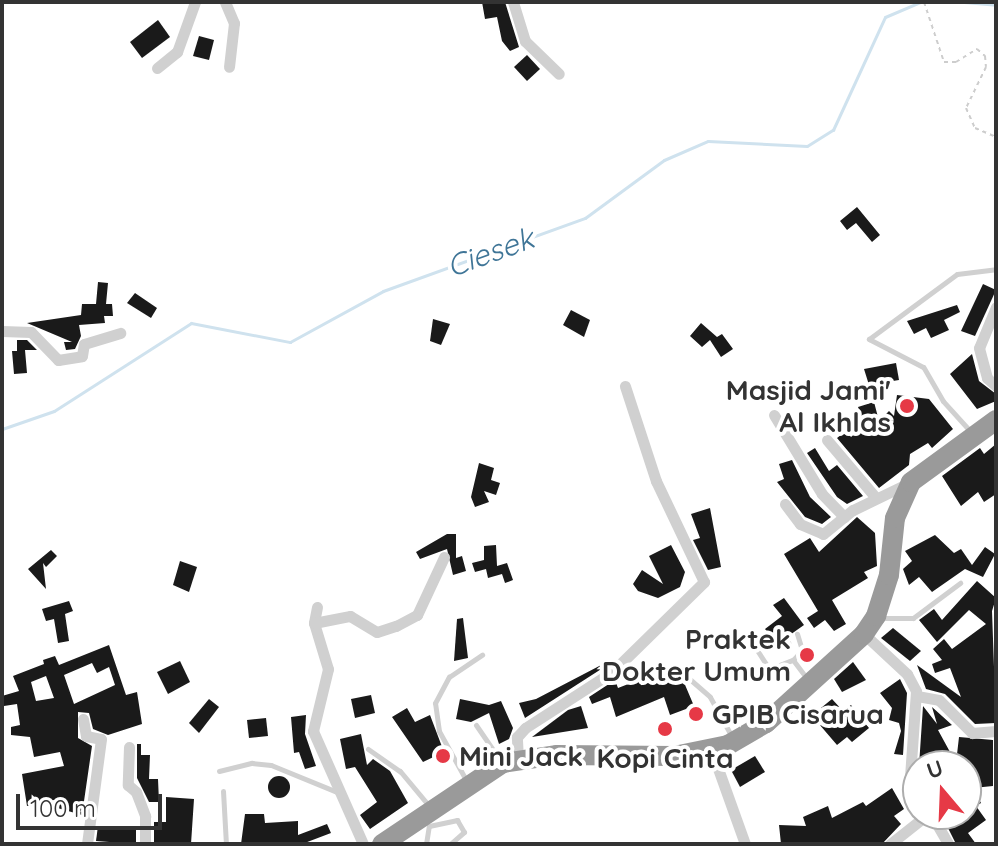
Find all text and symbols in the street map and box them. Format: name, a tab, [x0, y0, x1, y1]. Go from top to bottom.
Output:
water label: Ciesek	[442, 220, 538, 284]
place label: Masjid Jami' Al Ikhlas	[726, 373, 891, 439]
marker: Masjid Jami' Al Ikhlas	[898, 397, 916, 415]
place label: Praktek Dokter Umum	[602, 622, 791, 688]
marker: Praktek Dokter Umum	[798, 646, 816, 664]
place label: GPIB Cisarua	[712, 697, 884, 731]
marker: GPIB Cisarua	[687, 705, 705, 723]
marker: Kopi Cinta	[656, 720, 674, 738]
place label: Mini Jack	[459, 739, 583, 773]
place label: Kopi Cinta	[596, 741, 734, 775]
marker: Mini Jack	[434, 747, 452, 765]
north arrow	[902, 750, 982, 830]
text: U	[923, 753, 947, 785]
scale bar	[20, 778, 166, 828]
text: 100 m	[30, 793, 96, 823]

